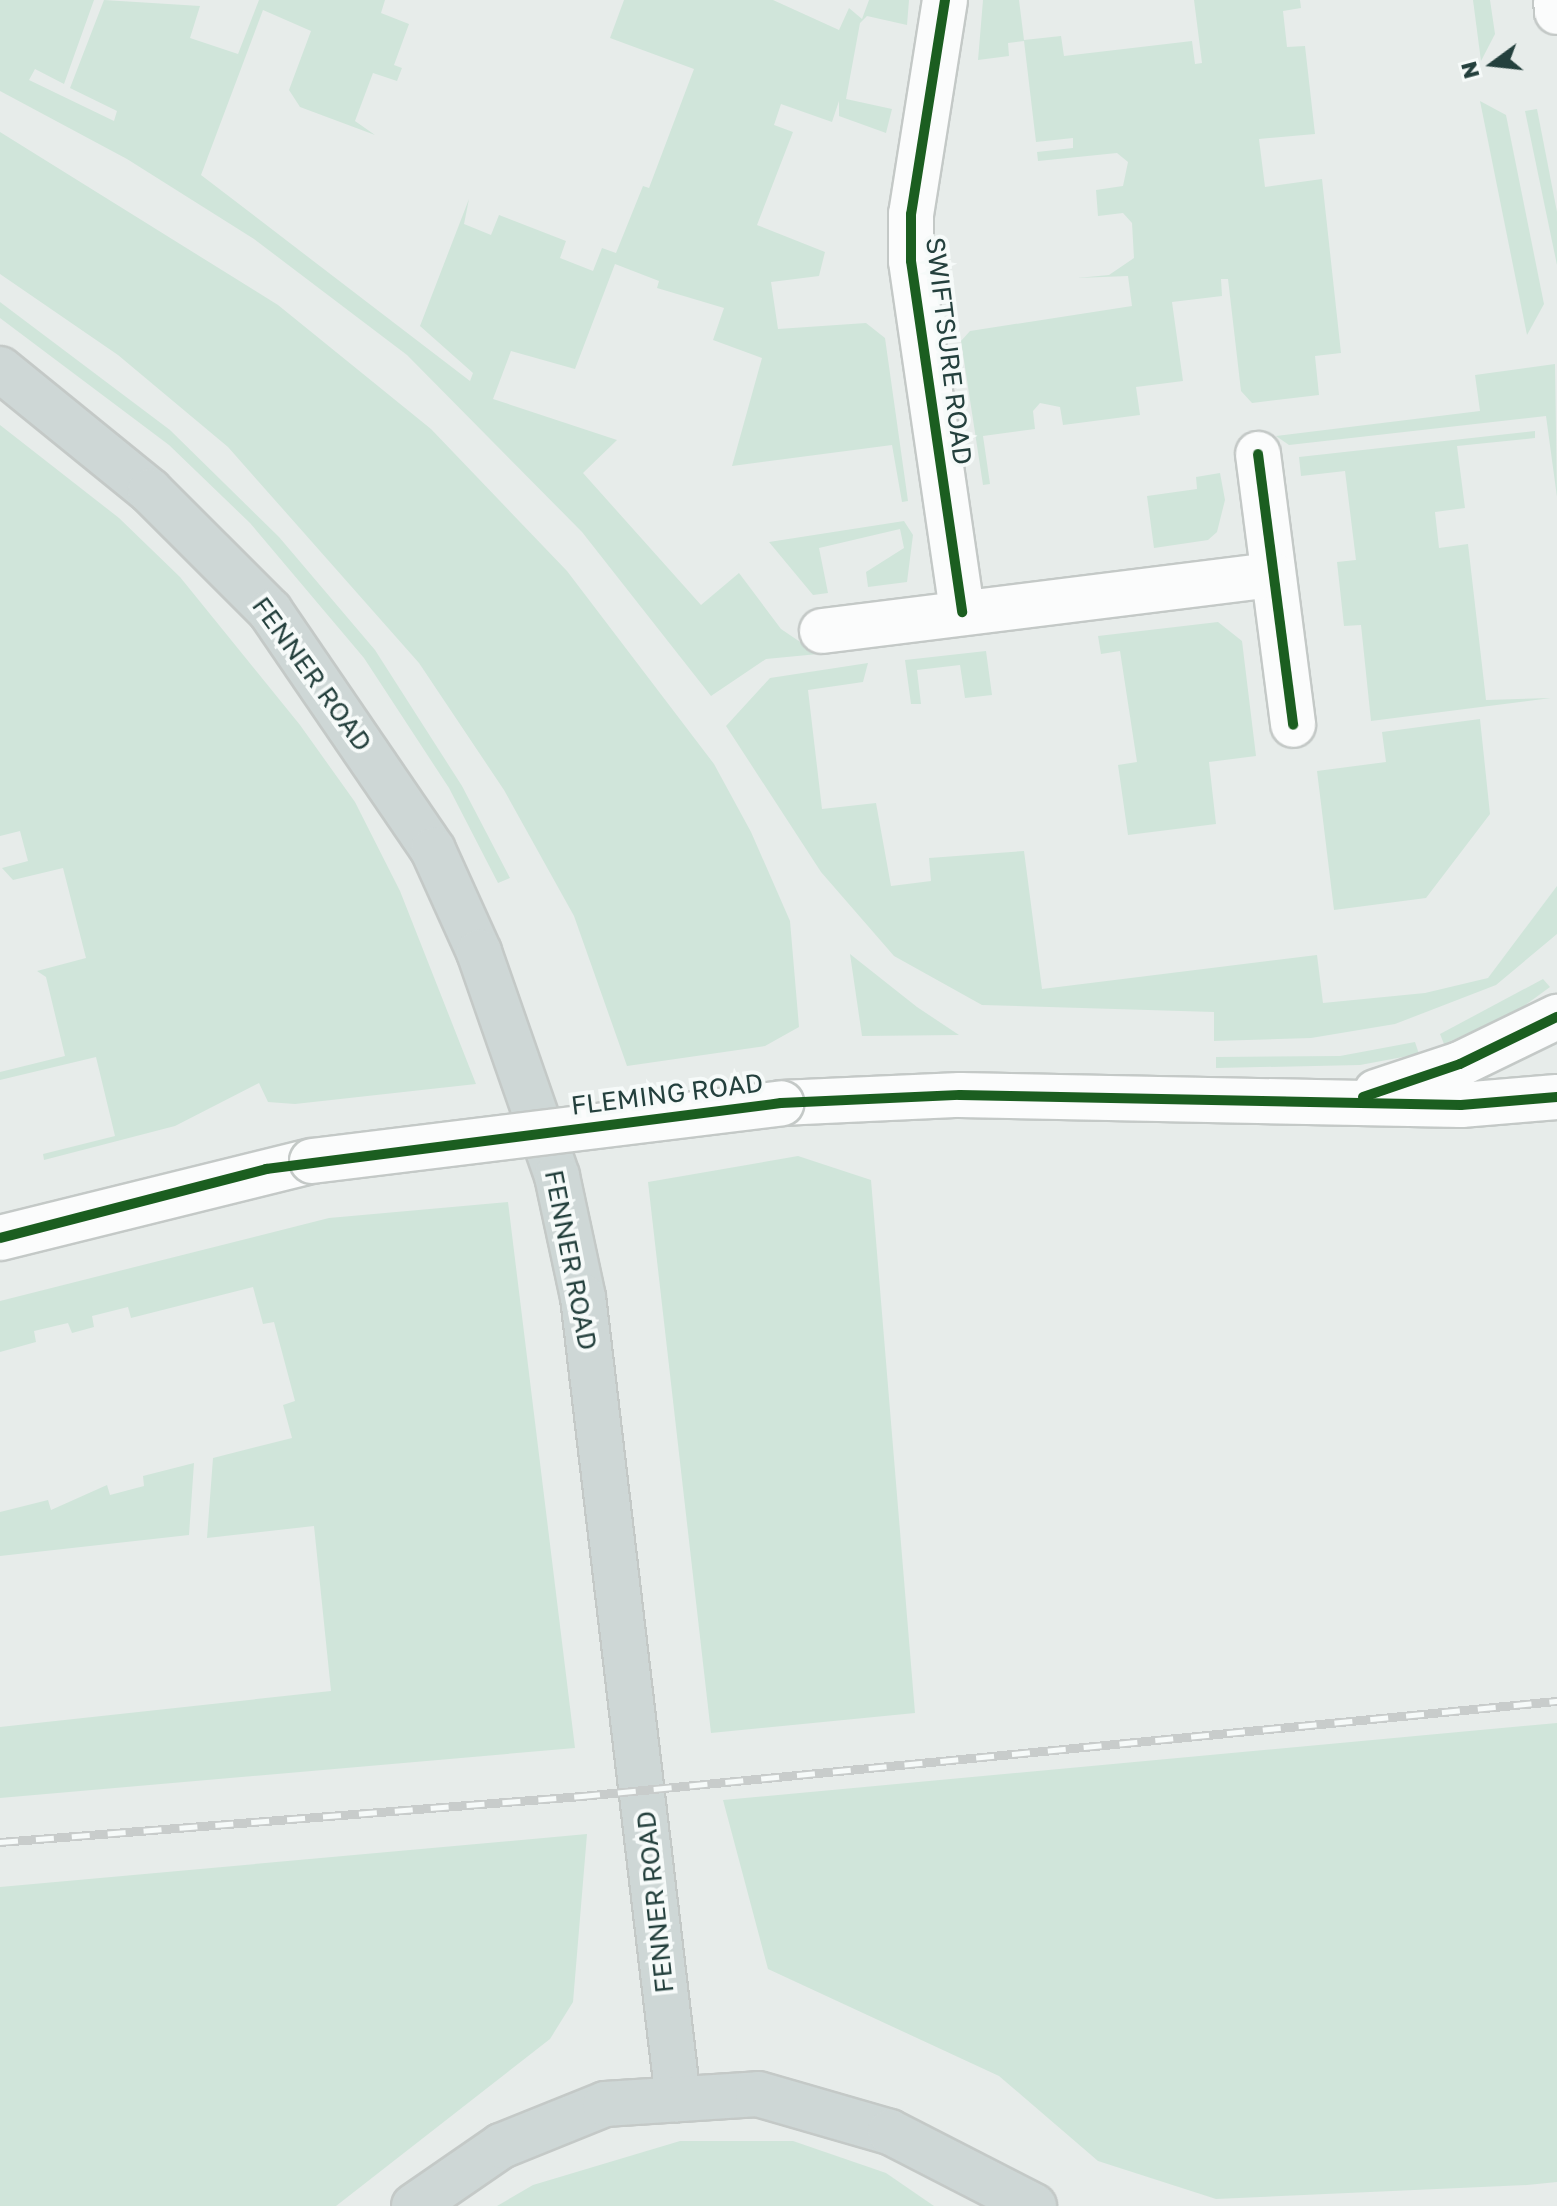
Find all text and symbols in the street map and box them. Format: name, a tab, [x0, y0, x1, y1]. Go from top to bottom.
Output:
north arrow	[1453, 24, 1533, 104]
text: N	[1454, 59, 1485, 82]
street label: SWIFTSURE ROAD	[920, 235, 978, 467]
street label: FENNER ROAD	[246, 591, 378, 757]
street label: FLEMING ROAD	[569, 1067, 765, 1121]
street label: FENNER ROAD	[538, 1167, 604, 1353]
street label: FENNER ROAD	[630, 1809, 680, 1995]

